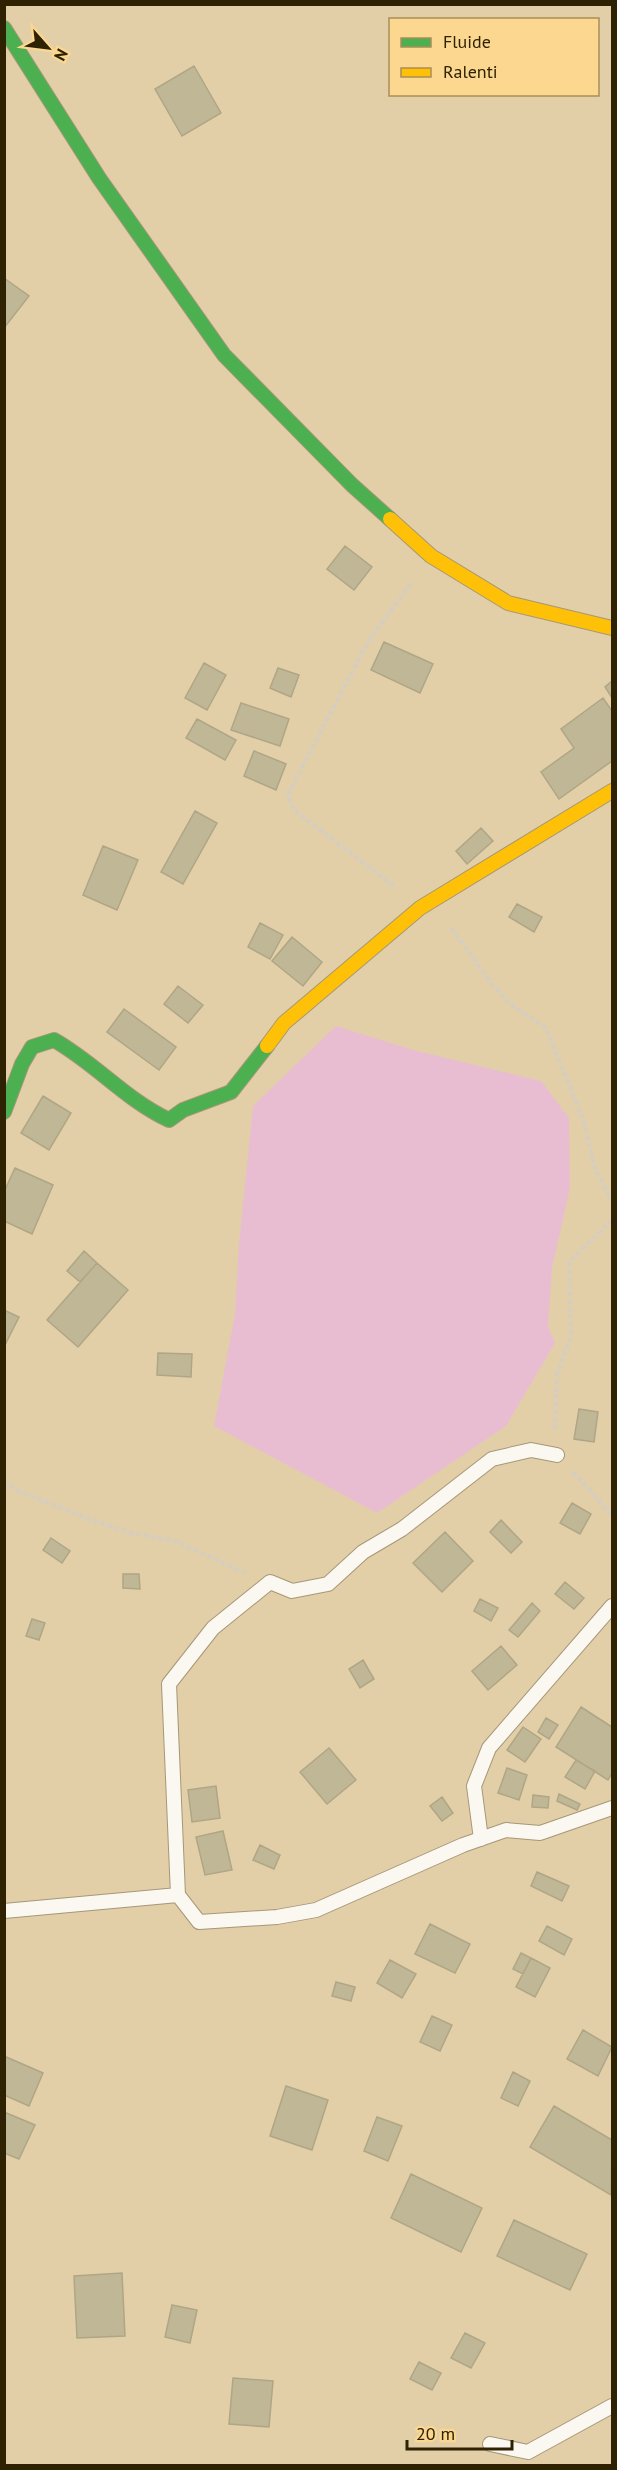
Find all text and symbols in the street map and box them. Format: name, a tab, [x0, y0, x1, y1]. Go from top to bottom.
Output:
north arrow	[18, 18, 78, 78]
legend	[389, 18, 599, 96]
text: Fluide	[443, 30, 491, 53]
text: N	[50, 46, 73, 64]
text: Ralenti	[443, 60, 498, 83]
scale bar	[407, 2413, 512, 2451]
text: 20 m	[416, 2422, 455, 2445]

